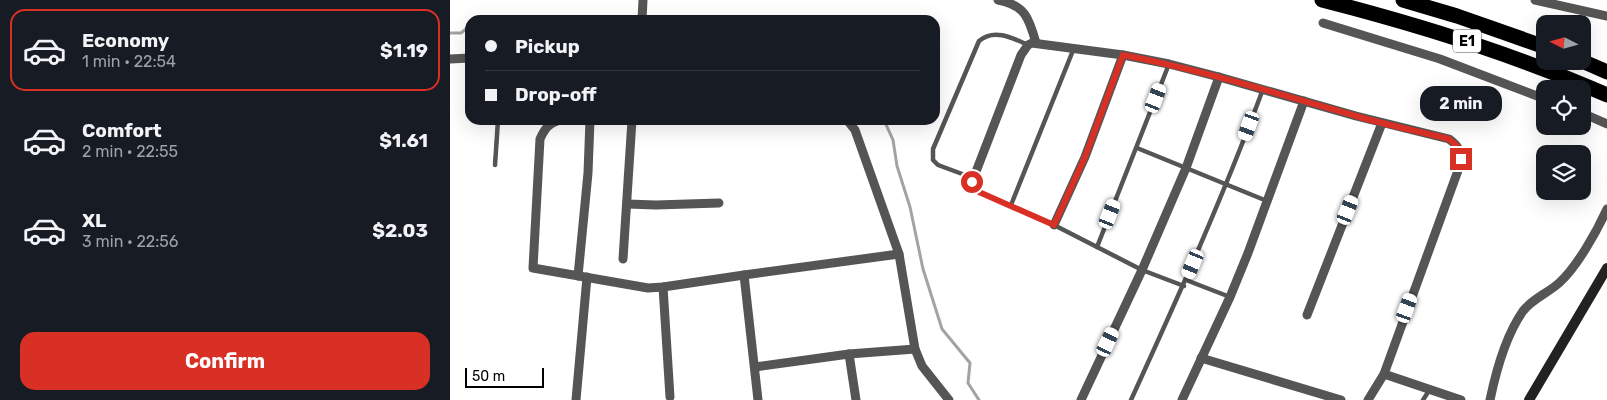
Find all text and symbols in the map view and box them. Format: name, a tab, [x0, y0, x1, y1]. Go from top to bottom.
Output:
north arrow	[1536, 15, 1591, 70]
map controls	[1536, 15, 1591, 200]
icon: car	[22, 28, 67, 73]
text: Economy	[82, 29, 169, 52]
road number: E1	[1453, 29, 1481, 52]
text: Pickup	[515, 35, 580, 58]
text: $1.19	[380, 39, 428, 62]
text: 1 min · 22:54	[82, 52, 176, 71]
button: locate	[1536, 80, 1591, 135]
car	[1143, 81, 1168, 115]
text: Drop-off	[515, 83, 597, 106]
callout: 2 min	[1420, 86, 1502, 122]
text: 2 min	[1439, 94, 1483, 113]
car	[1236, 109, 1261, 143]
icon: car	[22, 118, 67, 163]
text: Comfort	[82, 119, 162, 142]
text: $1.61	[379, 129, 428, 152]
text: 2 min · 22:55	[82, 142, 178, 161]
button: layers	[1536, 145, 1591, 200]
route end	[1450, 148, 1472, 170]
route start	[961, 171, 983, 193]
car	[1335, 193, 1360, 227]
car	[1097, 197, 1122, 231]
icon: car	[22, 208, 67, 253]
text: XL	[82, 209, 106, 232]
text: $2.03	[372, 219, 428, 242]
text: 3 min · 22:56	[82, 232, 178, 251]
car	[1180, 247, 1205, 281]
car	[1394, 291, 1419, 325]
car	[1094, 325, 1121, 359]
button: Confirm	[20, 332, 430, 390]
scale bar	[465, 365, 544, 388]
text: 50 m	[472, 368, 505, 385]

